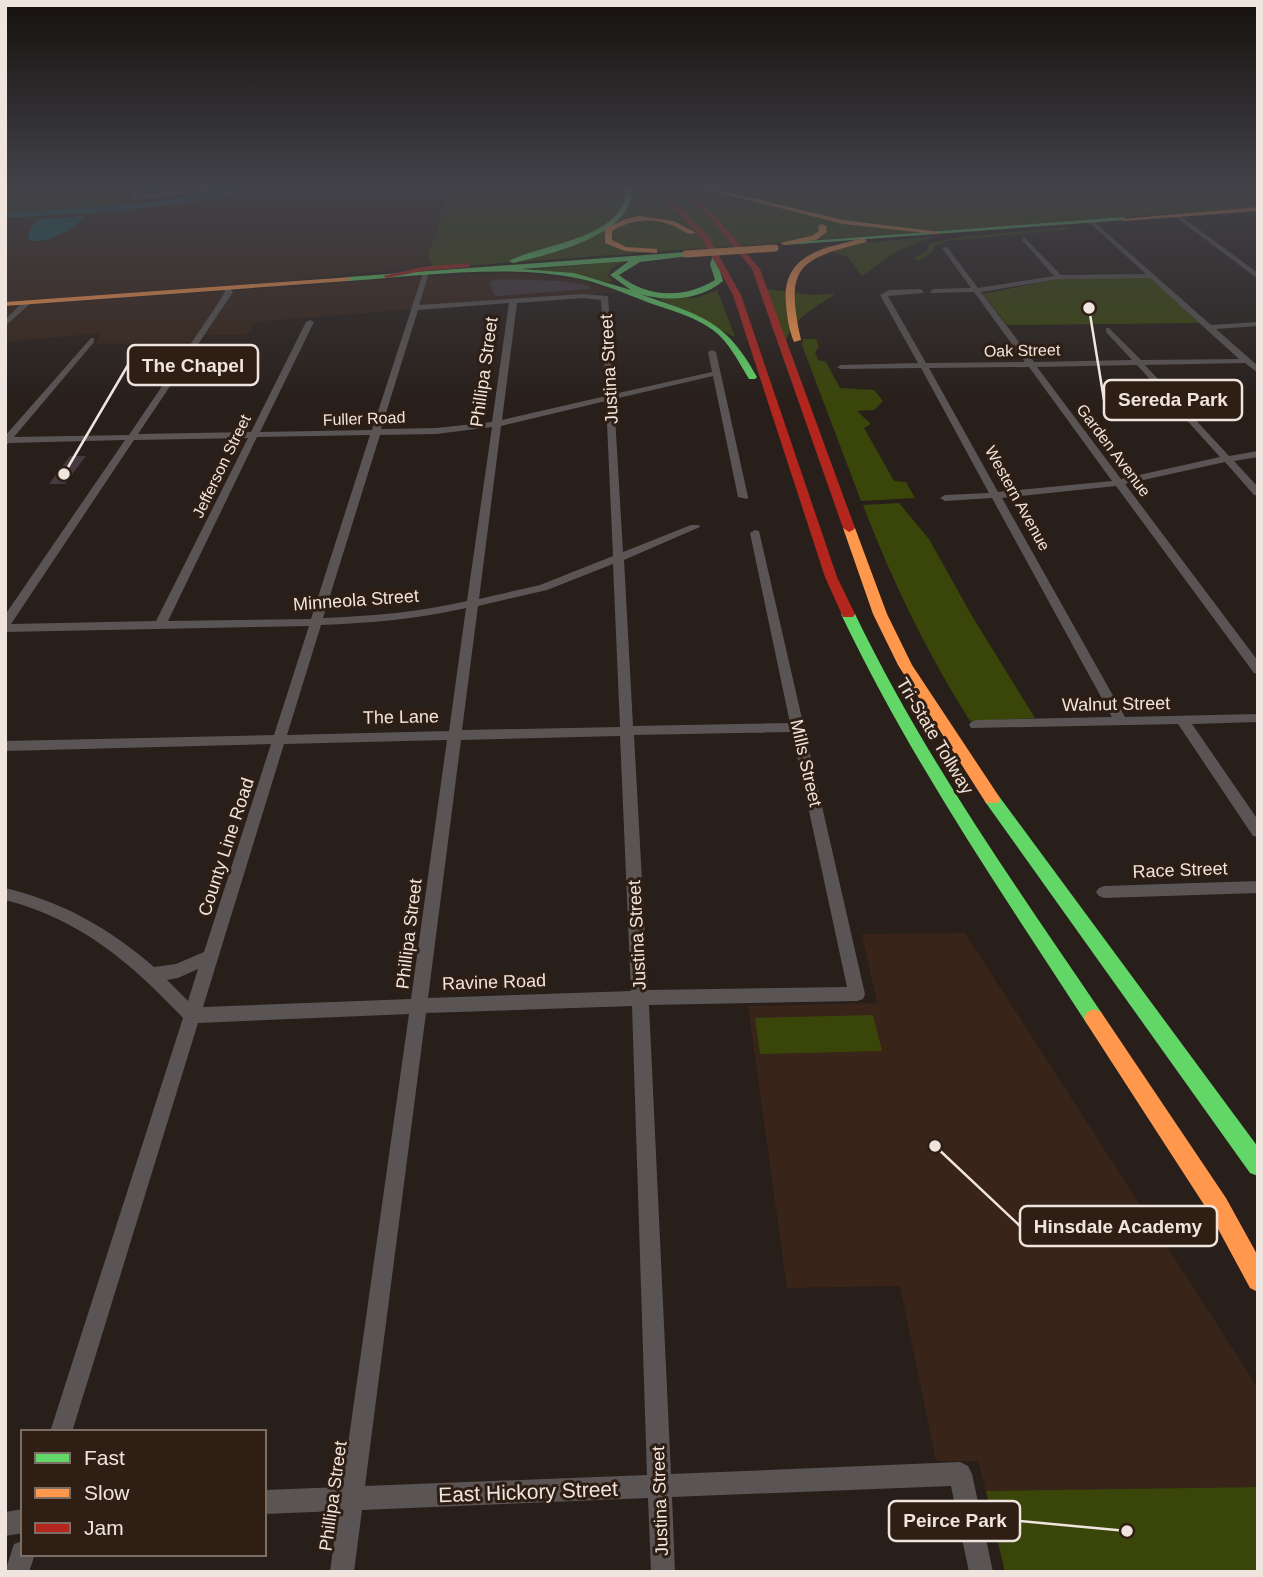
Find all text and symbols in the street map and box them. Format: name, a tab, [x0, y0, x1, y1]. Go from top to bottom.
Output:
street label: Justina Street	[596, 314, 622, 424]
street label: Phillipa Street	[466, 316, 502, 428]
street label: Oak Street	[984, 341, 1061, 360]
callout: The Chapel	[128, 345, 258, 385]
text: The Chapel	[142, 355, 244, 376]
callout: Sereda Park	[1104, 380, 1242, 420]
text: Sereda Park	[1118, 389, 1228, 410]
street label: Garden Avenue	[1073, 401, 1154, 500]
street label: Fuller Road	[322, 409, 406, 428]
street label: Jefferson Street	[189, 411, 254, 521]
street label: Western Avenue	[982, 443, 1053, 554]
street label: Minneola Street	[292, 586, 420, 614]
street label: Tri-State Tollway	[892, 674, 978, 798]
street label: Walnut Street	[1062, 693, 1170, 715]
street label: The Lane	[363, 706, 439, 728]
street label: Mills Street	[786, 717, 826, 809]
street label: County Line Road	[194, 775, 258, 919]
street label: Race Street	[1132, 858, 1228, 882]
street label: Phillipa Street	[392, 878, 426, 990]
street label: Justina Street	[624, 880, 650, 990]
street label: Ravine Road	[442, 970, 546, 994]
callout: Hinsdale Academy	[1020, 1206, 1217, 1246]
text: Hinsdale Academy	[1034, 1216, 1203, 1237]
legend	[21, 1430, 266, 1556]
street label: Phillipa Street	[315, 1440, 351, 1552]
text: Fast	[84, 1446, 125, 1469]
street label: Justina Street	[648, 1446, 672, 1556]
street label: East Hickory Street	[438, 1477, 618, 1506]
text: Slow	[84, 1481, 130, 1504]
callout: Peirce Park	[889, 1501, 1020, 1541]
text: Peirce Park	[903, 1510, 1007, 1531]
text: Jam	[84, 1516, 124, 1539]

